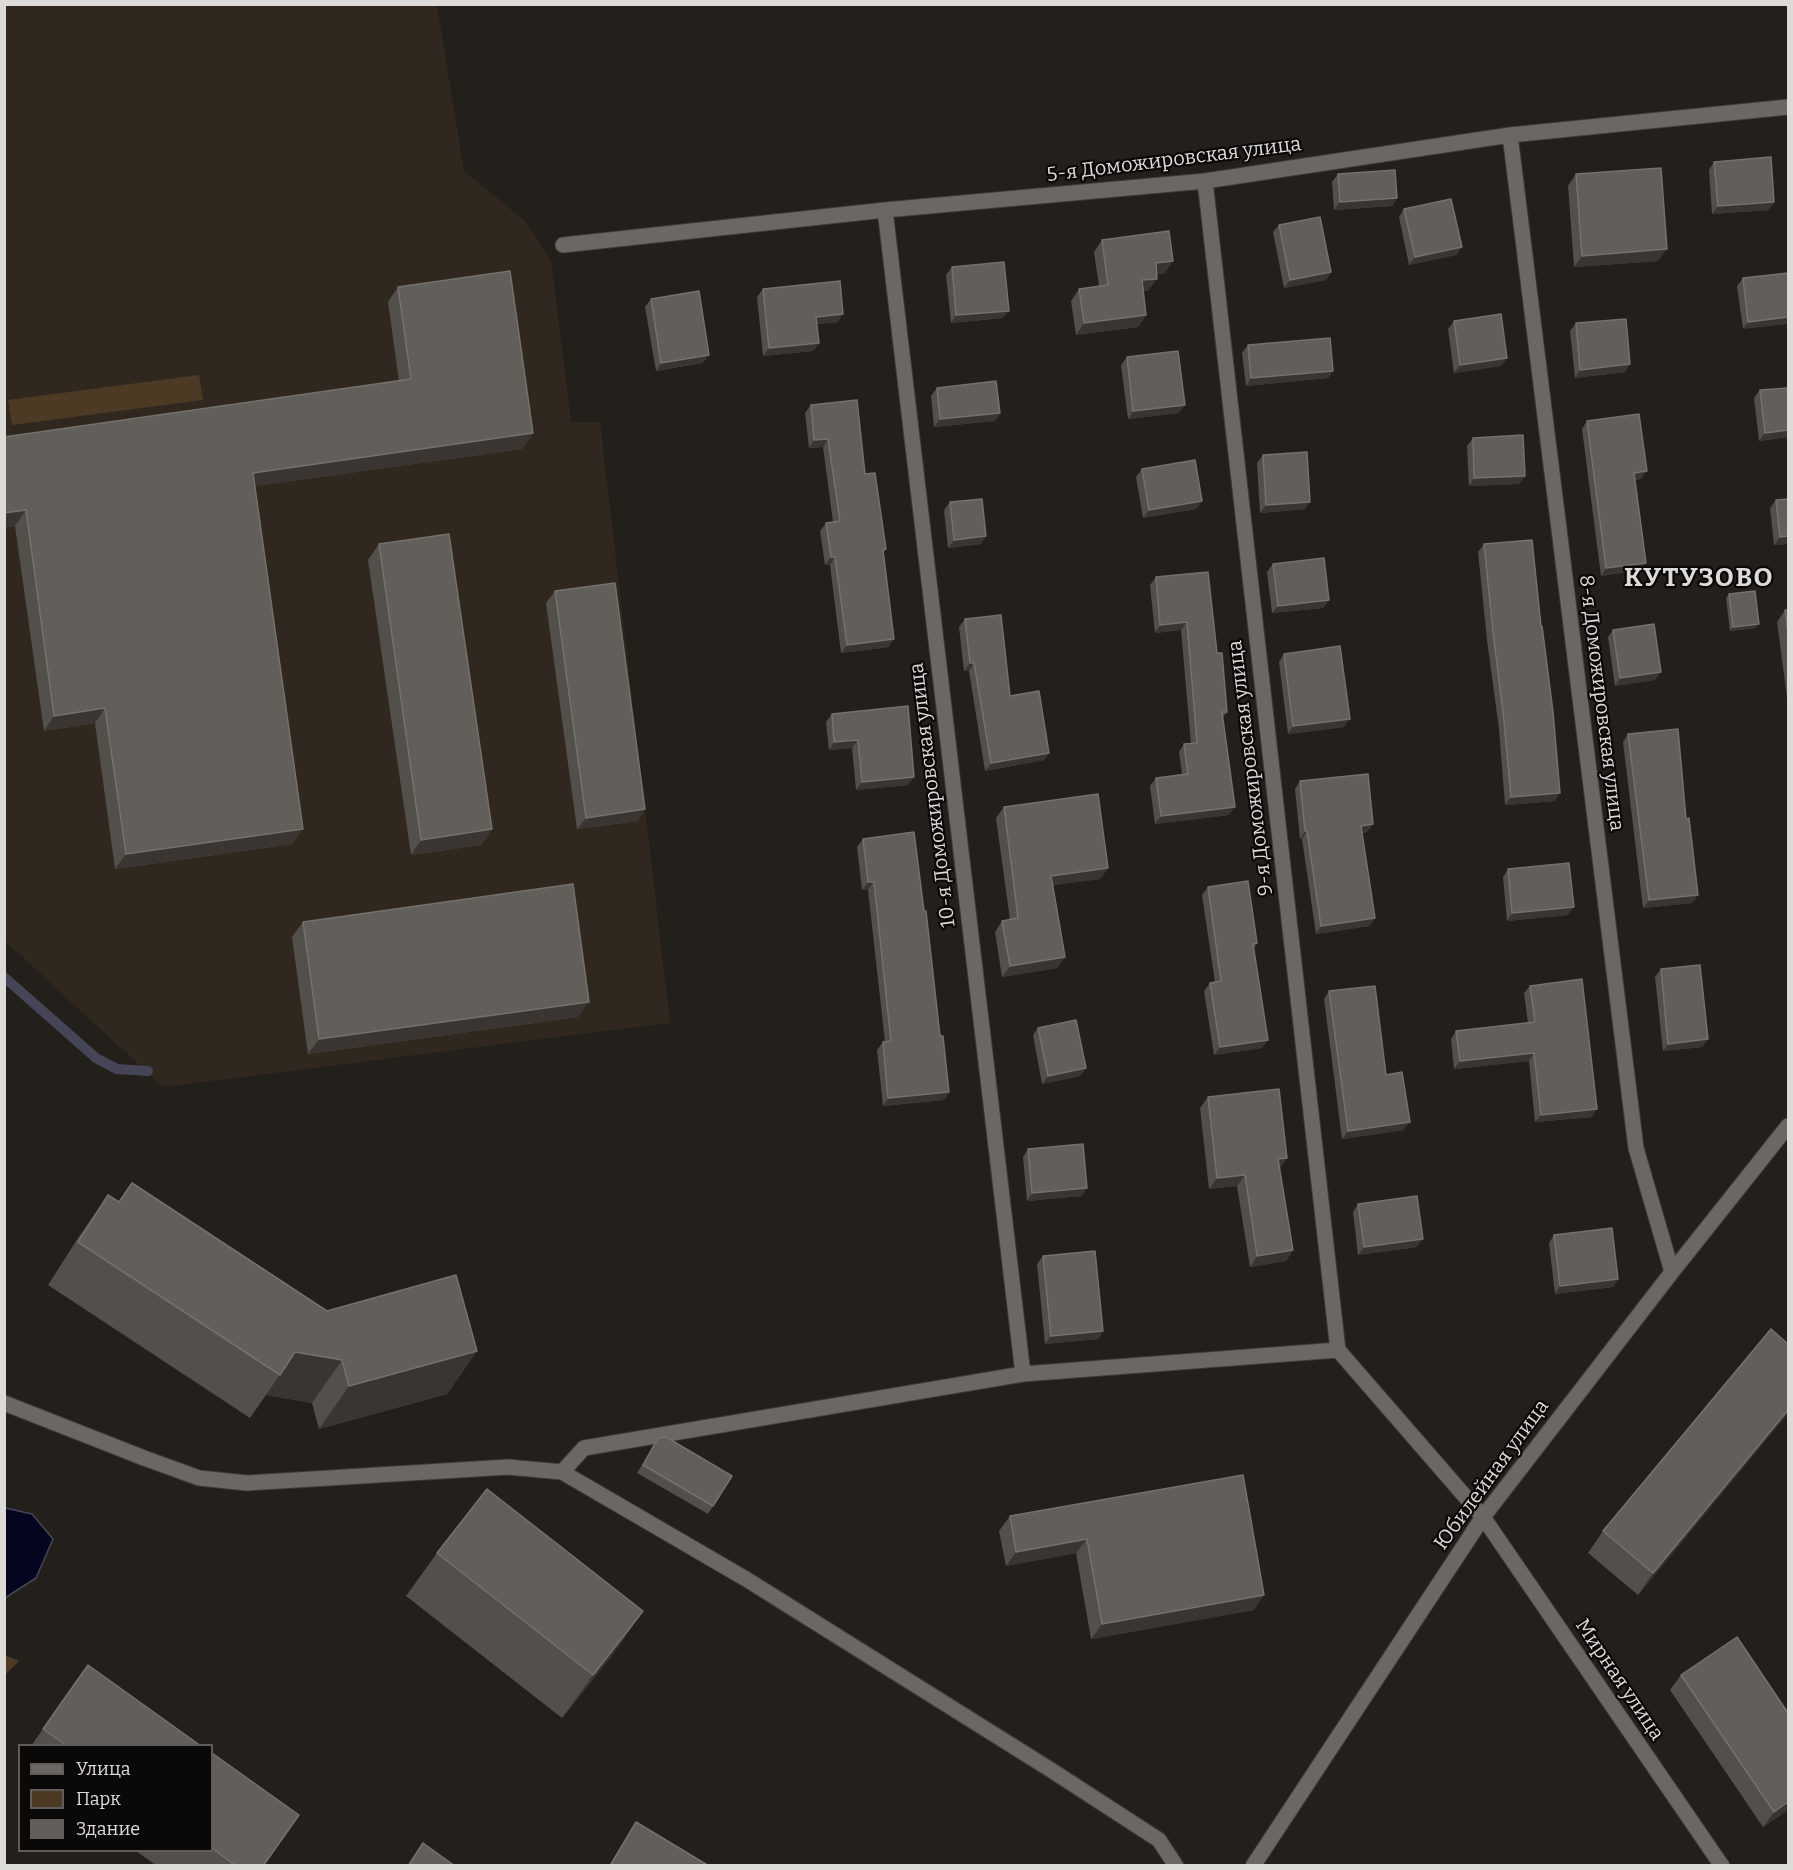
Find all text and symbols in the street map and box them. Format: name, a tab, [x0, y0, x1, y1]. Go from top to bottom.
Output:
street label: 5-я Доможировская улица	[1045, 132, 1303, 188]
district label: КУТУЗОВО	[1624, 563, 1774, 595]
street label: 8-я Доможировская улица	[1573, 574, 1629, 832]
street label: 9-я Доможировская улица	[1223, 639, 1279, 897]
street label: 10-я Доможировская улица	[905, 661, 961, 929]
street label: Юбилейная улица	[1430, 1395, 1554, 1555]
street label: Мирная улица	[1570, 1615, 1668, 1745]
legend	[18, 1744, 213, 1852]
text: Улица	[76, 1758, 131, 1780]
text: Парк	[76, 1788, 121, 1810]
text: Здание	[76, 1818, 140, 1840]

